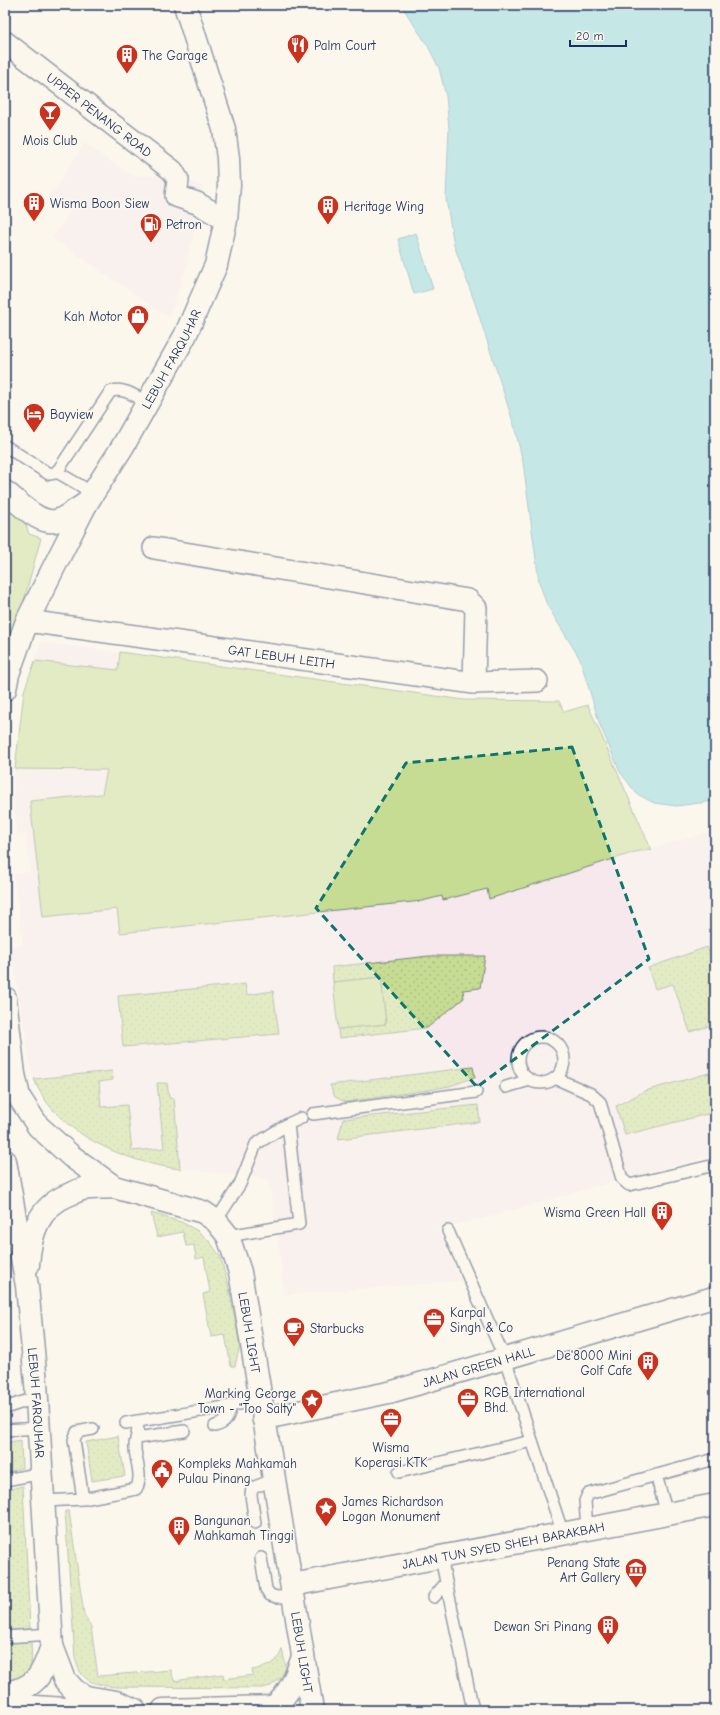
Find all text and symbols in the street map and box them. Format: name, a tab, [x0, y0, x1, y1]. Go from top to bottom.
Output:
scale bar	[570, 22, 626, 48]
text: 20 m	[576, 29, 604, 43]
restaurant icon: Palm Court	[285, 32, 311, 65]
place label: Palm Court	[314, 38, 377, 53]
building icon: The Garage	[114, 42, 140, 75]
place label: The Garage	[142, 48, 208, 63]
street label: UPPER PENANG ROAD	[43, 70, 155, 160]
bar icon: Mois Club	[37, 99, 63, 132]
place label: Mois Club	[23, 133, 77, 148]
building icon: Wisma Boon Siew	[21, 190, 47, 223]
building icon: Heritage Wing	[315, 193, 341, 226]
place label: Wisma Boon Siew	[50, 196, 149, 211]
place label: Heritage Wing	[344, 199, 424, 214]
fuel station icon: Petron	[138, 211, 164, 244]
place label: Petron	[166, 217, 202, 232]
shop icon: Kah Motor	[125, 303, 151, 336]
street label: LEBUH FARQUHAR	[139, 307, 204, 411]
place label: Kah Motor	[64, 309, 123, 324]
hotel icon: Bayview	[21, 401, 47, 434]
place label: Bayview	[50, 407, 93, 422]
street label: GAT LEBUH LEITH	[227, 642, 336, 672]
building icon: Wisma Green Hall	[649, 1199, 675, 1232]
place label: Wisma Green Hall	[544, 1205, 646, 1220]
street label: LEBUH LIGHT	[235, 1291, 264, 1374]
place label: Karpal Singh & Co	[450, 1305, 513, 1335]
office icon: Karpal Singh & Co	[421, 1306, 447, 1339]
cafe icon: Starbucks	[281, 1315, 307, 1348]
place label: Starbucks	[310, 1321, 364, 1336]
street label: JALAN GREEN HALL	[421, 1343, 537, 1390]
street label: LEBUH FARQUHAR	[25, 1347, 48, 1459]
place label: De'8000 Mini Golf Cafe	[556, 1348, 632, 1378]
building icon: De'8000 Mini Golf Cafe	[635, 1349, 661, 1382]
place label: RGB International Bhd.	[484, 1385, 585, 1415]
place label: Marking George Town - "Too Salty"	[198, 1386, 296, 1416]
office icon: RGB International Bhd.	[455, 1386, 481, 1419]
place icon: Marking George Town - "Too Salty"	[299, 1387, 325, 1420]
office icon: Wisma Koperasi KTK	[378, 1406, 404, 1439]
place label: Wisma Koperasi KTK	[354, 1440, 428, 1470]
place label: Kompleks Mahkamah Pulau Pinang	[178, 1456, 297, 1486]
public building icon: Kompleks Mahkamah Pulau Pinang	[149, 1457, 175, 1490]
place label: James Richardson Logan Monument	[342, 1494, 443, 1524]
place icon: James Richardson Logan Monument	[313, 1495, 339, 1528]
place label: Bangunan Mahkamah Tinggi	[194, 1513, 294, 1543]
building icon: Bangunan Mahkamah Tinggi	[166, 1514, 192, 1547]
street label: JALAN TUN SYED SHEH BARAKBAH	[401, 1519, 606, 1572]
place label: Penang State Art Gallery	[547, 1555, 620, 1585]
museum icon: Penang State Art Gallery	[623, 1556, 649, 1589]
street label: LEBUH LIGHT	[288, 1611, 316, 1694]
building icon: Dewan Sri Pinang	[595, 1613, 621, 1646]
place label: Dewan Sri Pinang	[494, 1619, 592, 1634]

